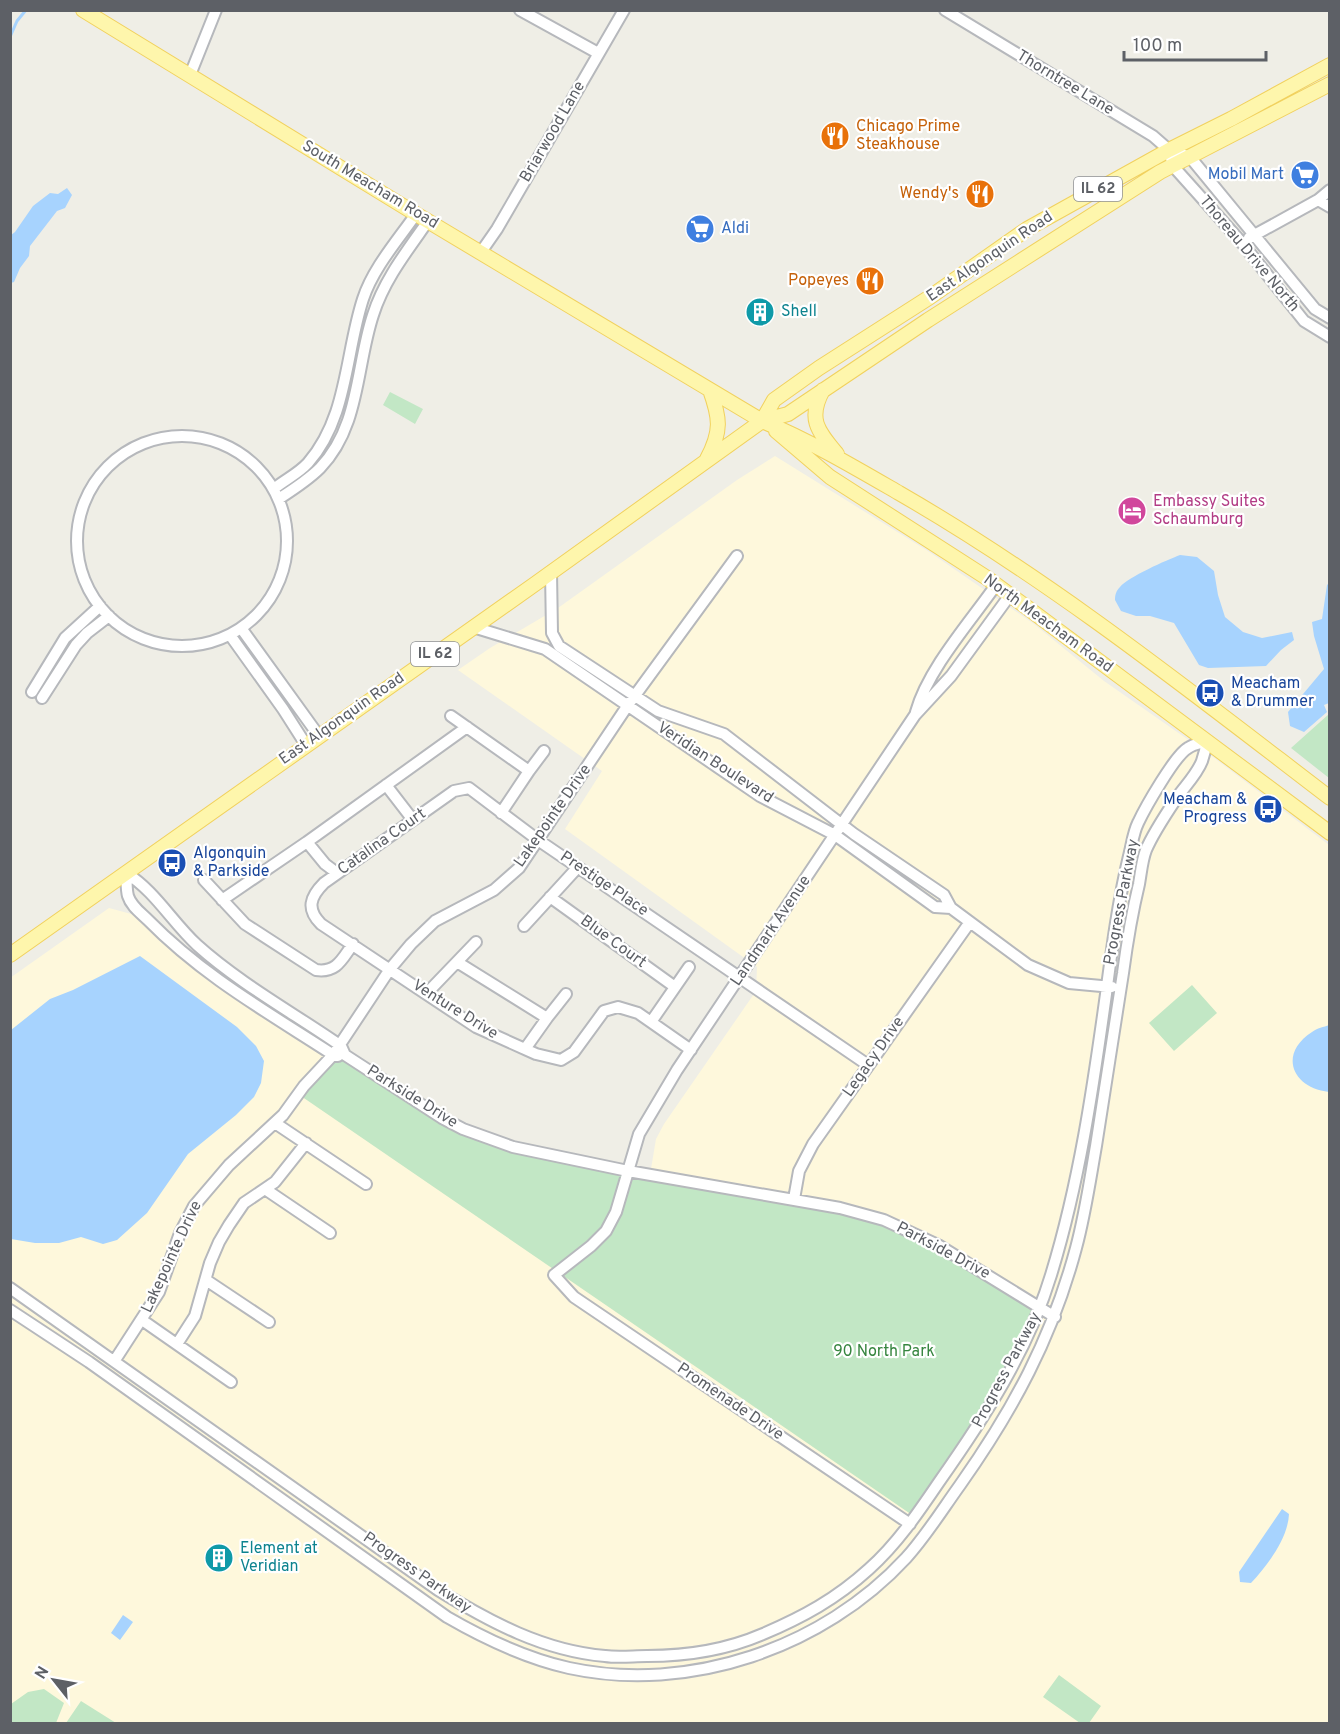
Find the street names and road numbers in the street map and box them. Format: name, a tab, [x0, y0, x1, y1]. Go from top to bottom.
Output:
street label: Thorntree Lane	[1013, 46, 1117, 120]
street label: Briarwood Lane	[516, 78, 590, 186]
street label: South Meacham Road	[298, 136, 442, 234]
road number: IL 62	[1074, 177, 1122, 201]
street label: Thoreau Drive North	[1194, 192, 1304, 316]
street label: East Algonquin Road	[923, 207, 1057, 307]
street label: North Meacham Road	[979, 570, 1117, 678]
road number: IL 62	[411, 642, 459, 666]
street label: East Algonquin Road	[275, 668, 409, 770]
street label: Veridian Boulevard	[653, 718, 777, 808]
street label: Lakepointe Drive	[510, 761, 596, 871]
street label: Catalina Court	[334, 804, 430, 880]
street label: Progress Parkway	[1100, 837, 1144, 967]
street label: Prestige Place	[556, 847, 652, 921]
street label: Landmark Avenue	[727, 872, 815, 990]
street label: Blue Court	[576, 911, 650, 973]
street label: Venture Drive	[408, 976, 502, 1044]
street label: Legacy Drive	[839, 1013, 909, 1101]
street label: Parkside Drive	[363, 1061, 461, 1133]
street label: Lakepointe Drive	[137, 1198, 207, 1316]
street label: Parkside Drive	[893, 1218, 993, 1284]
street label: Progress Parkway	[968, 1309, 1046, 1431]
street label: Promenade Drive	[673, 1359, 787, 1445]
street label: Progress Parkway	[359, 1528, 475, 1618]

